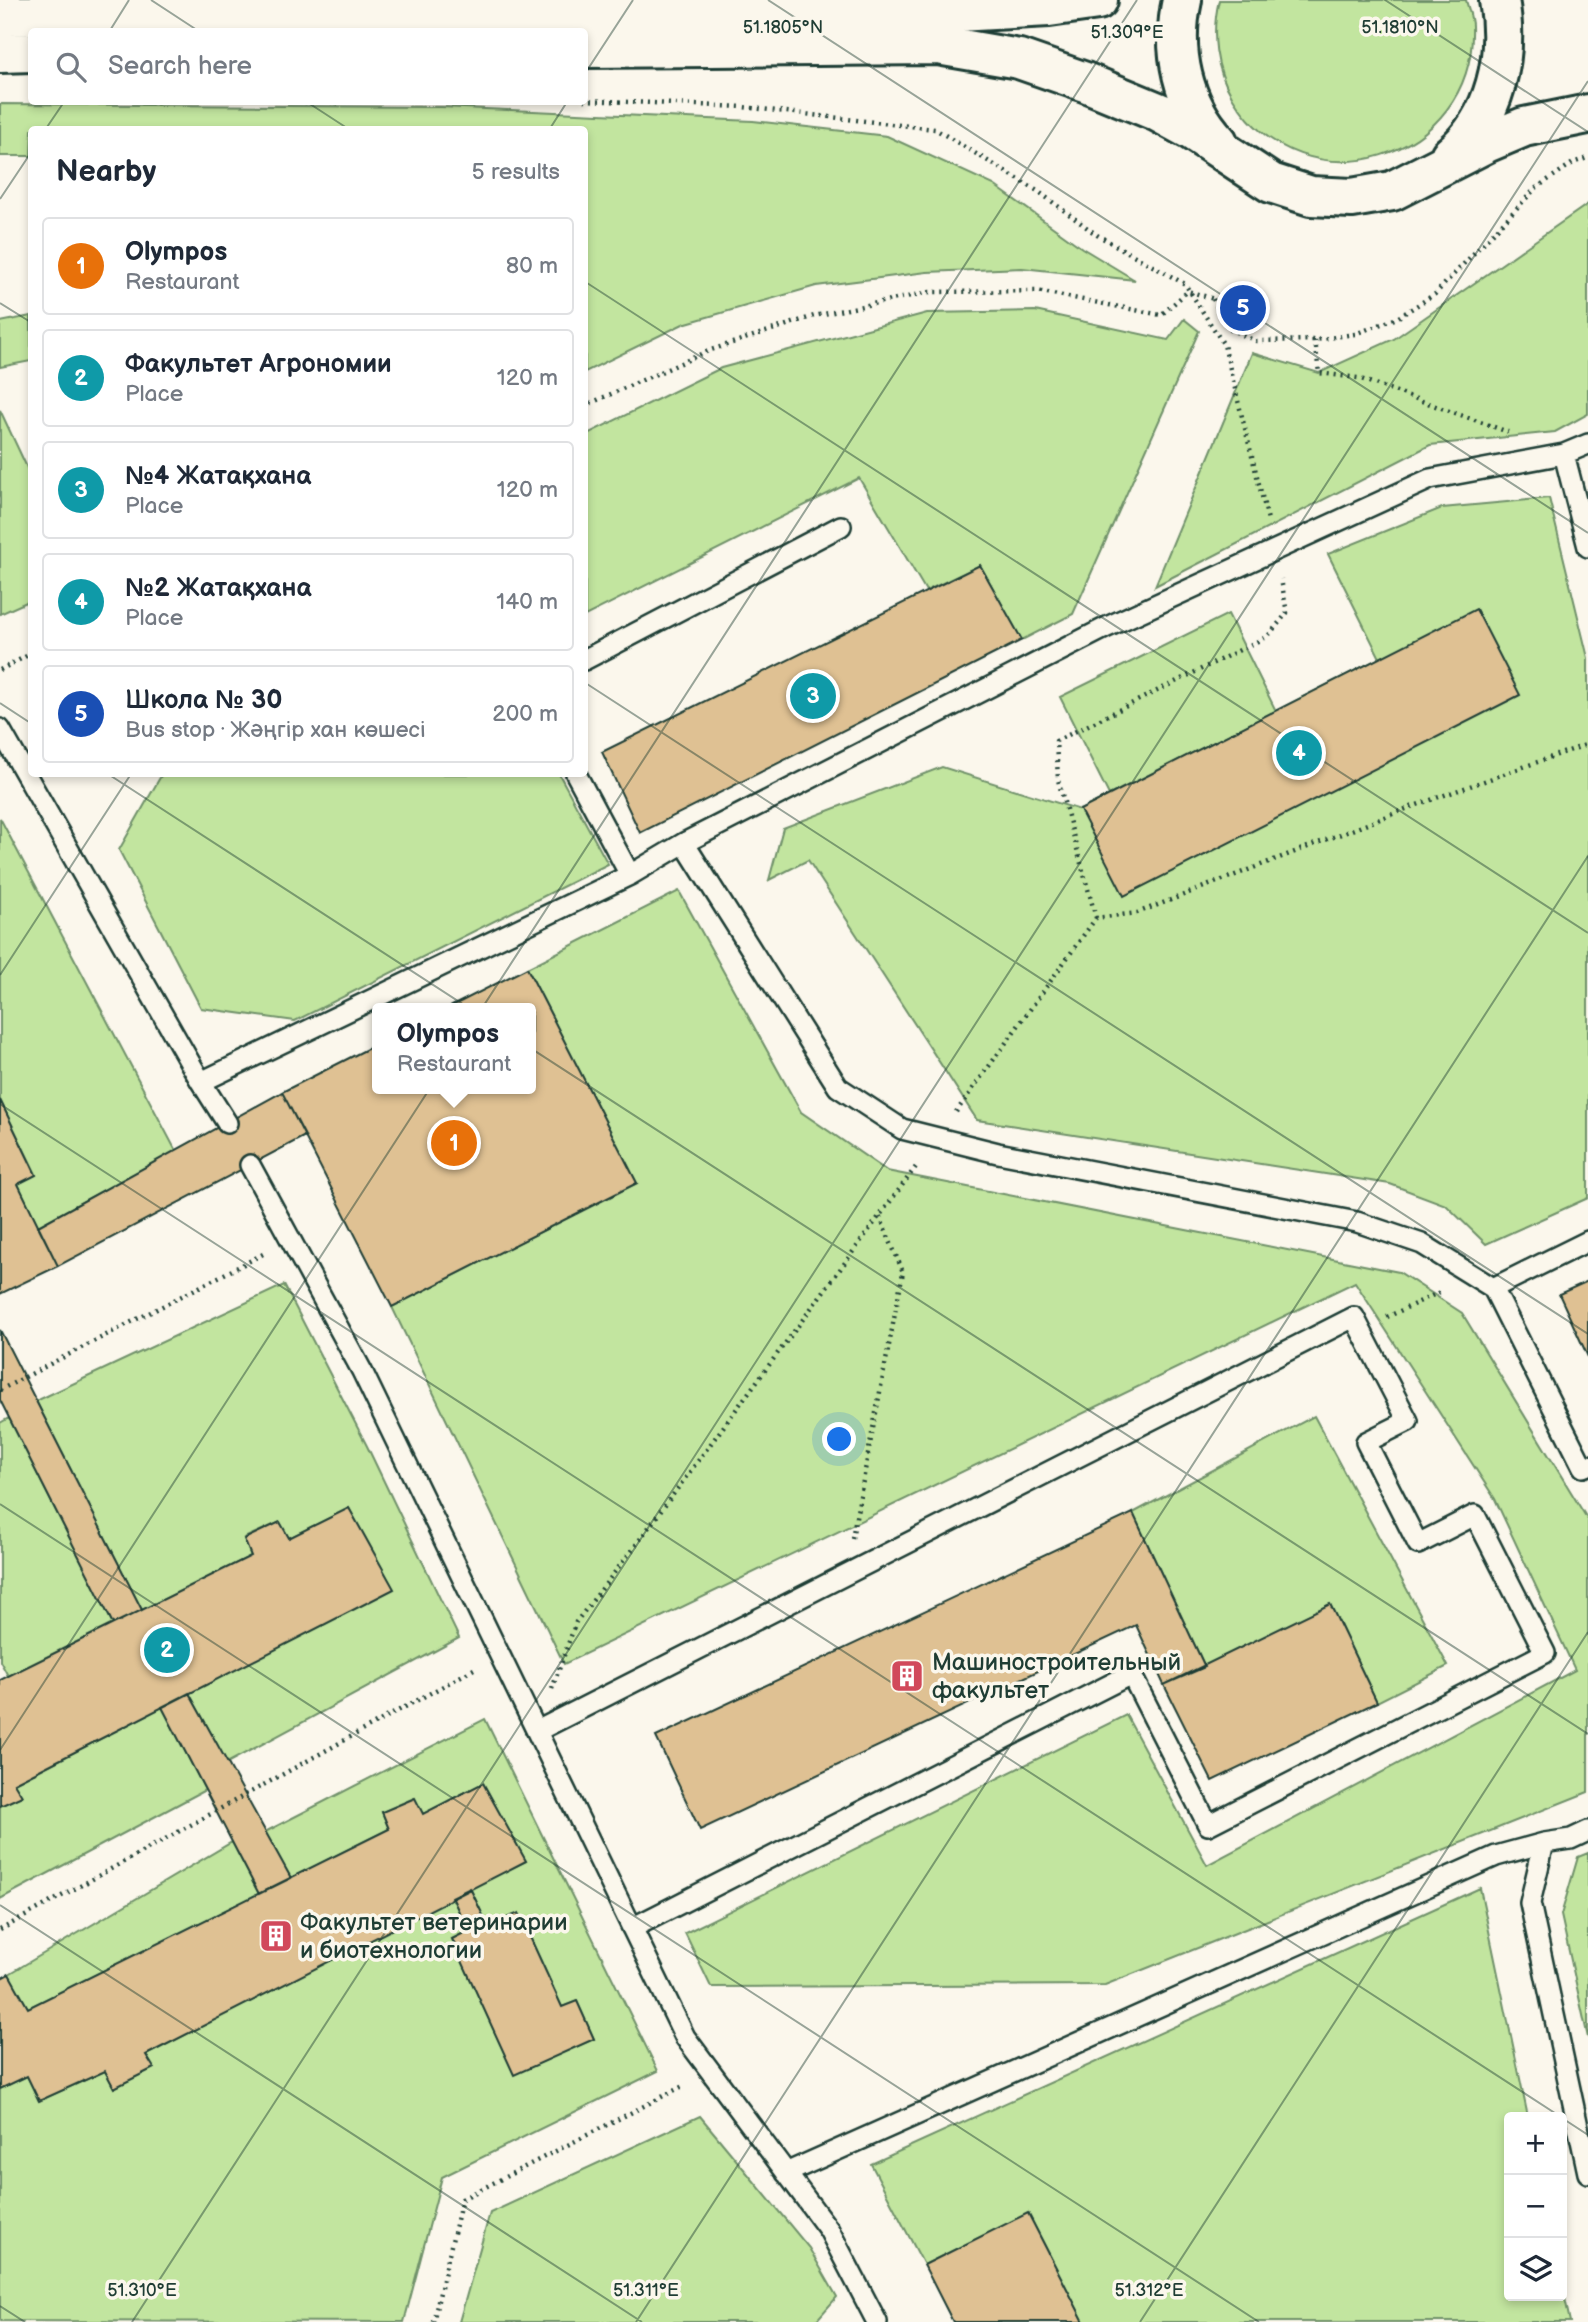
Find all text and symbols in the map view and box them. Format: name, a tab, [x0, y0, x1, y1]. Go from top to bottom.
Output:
text: 51.1805°N	[743, 17, 823, 38]
text: 51.1810°N	[1361, 17, 1439, 38]
text: 51.309°E	[1090, 22, 1164, 43]
search box	[28, 28, 588, 105]
icon: search	[52, 48, 90, 86]
text: Search here	[108, 51, 252, 82]
text: Nearby	[56, 154, 156, 190]
text: 5 results	[472, 158, 560, 186]
text: Olympos	[125, 237, 227, 268]
text: 1	[76, 252, 86, 280]
text: 80 m	[506, 252, 558, 280]
text: Restaurant	[125, 268, 239, 296]
pin: 5	[1220, 282, 1266, 334]
text: Факультет Агрономии	[125, 349, 392, 380]
text: 2	[74, 364, 88, 392]
text: 120 m	[497, 364, 558, 392]
text: Place	[125, 380, 183, 408]
text: №4 Жатақхана	[125, 461, 311, 492]
text: 3	[74, 476, 88, 504]
text: 120 m	[497, 476, 558, 504]
text: Place	[125, 492, 183, 520]
text: №2 Жатақхана	[125, 573, 312, 604]
text: 4	[74, 588, 88, 616]
text: 140 m	[496, 588, 558, 616]
text: Place	[125, 604, 183, 632]
pin: 3	[790, 670, 836, 722]
text: Школа № 30	[125, 685, 283, 716]
text: 5	[74, 700, 88, 728]
text: 200 m	[492, 700, 558, 728]
text: Bus stop · Жәңгір хан көшесі	[125, 716, 426, 744]
pin: 4	[1276, 727, 1322, 779]
popup	[372, 1003, 536, 1094]
text: Olympos	[397, 1019, 499, 1050]
text: Restaurant	[397, 1050, 511, 1078]
pin: 1	[431, 1117, 477, 1169]
your location	[822, 1422, 856, 1456]
pin: 2	[144, 1624, 190, 1676]
place label: Машиностроительный факультет	[932, 1648, 1181, 1705]
building icon: Машиностроительный факультет	[888, 1657, 926, 1695]
place label: Факультет ветеринарии и биотехнологии	[300, 1908, 568, 1965]
building icon: Факультет ветеринарии и биотехнологии	[257, 1917, 295, 1955]
map controls	[1504, 2112, 1567, 2301]
button: +	[1504, 2112, 1567, 2175]
button: −	[1504, 2175, 1567, 2238]
button: layers	[1504, 2238, 1567, 2301]
text: 51.310°E	[107, 2280, 177, 2301]
text: 51.311°E	[613, 2280, 679, 2301]
text: 51.312°E	[1114, 2280, 1184, 2301]

